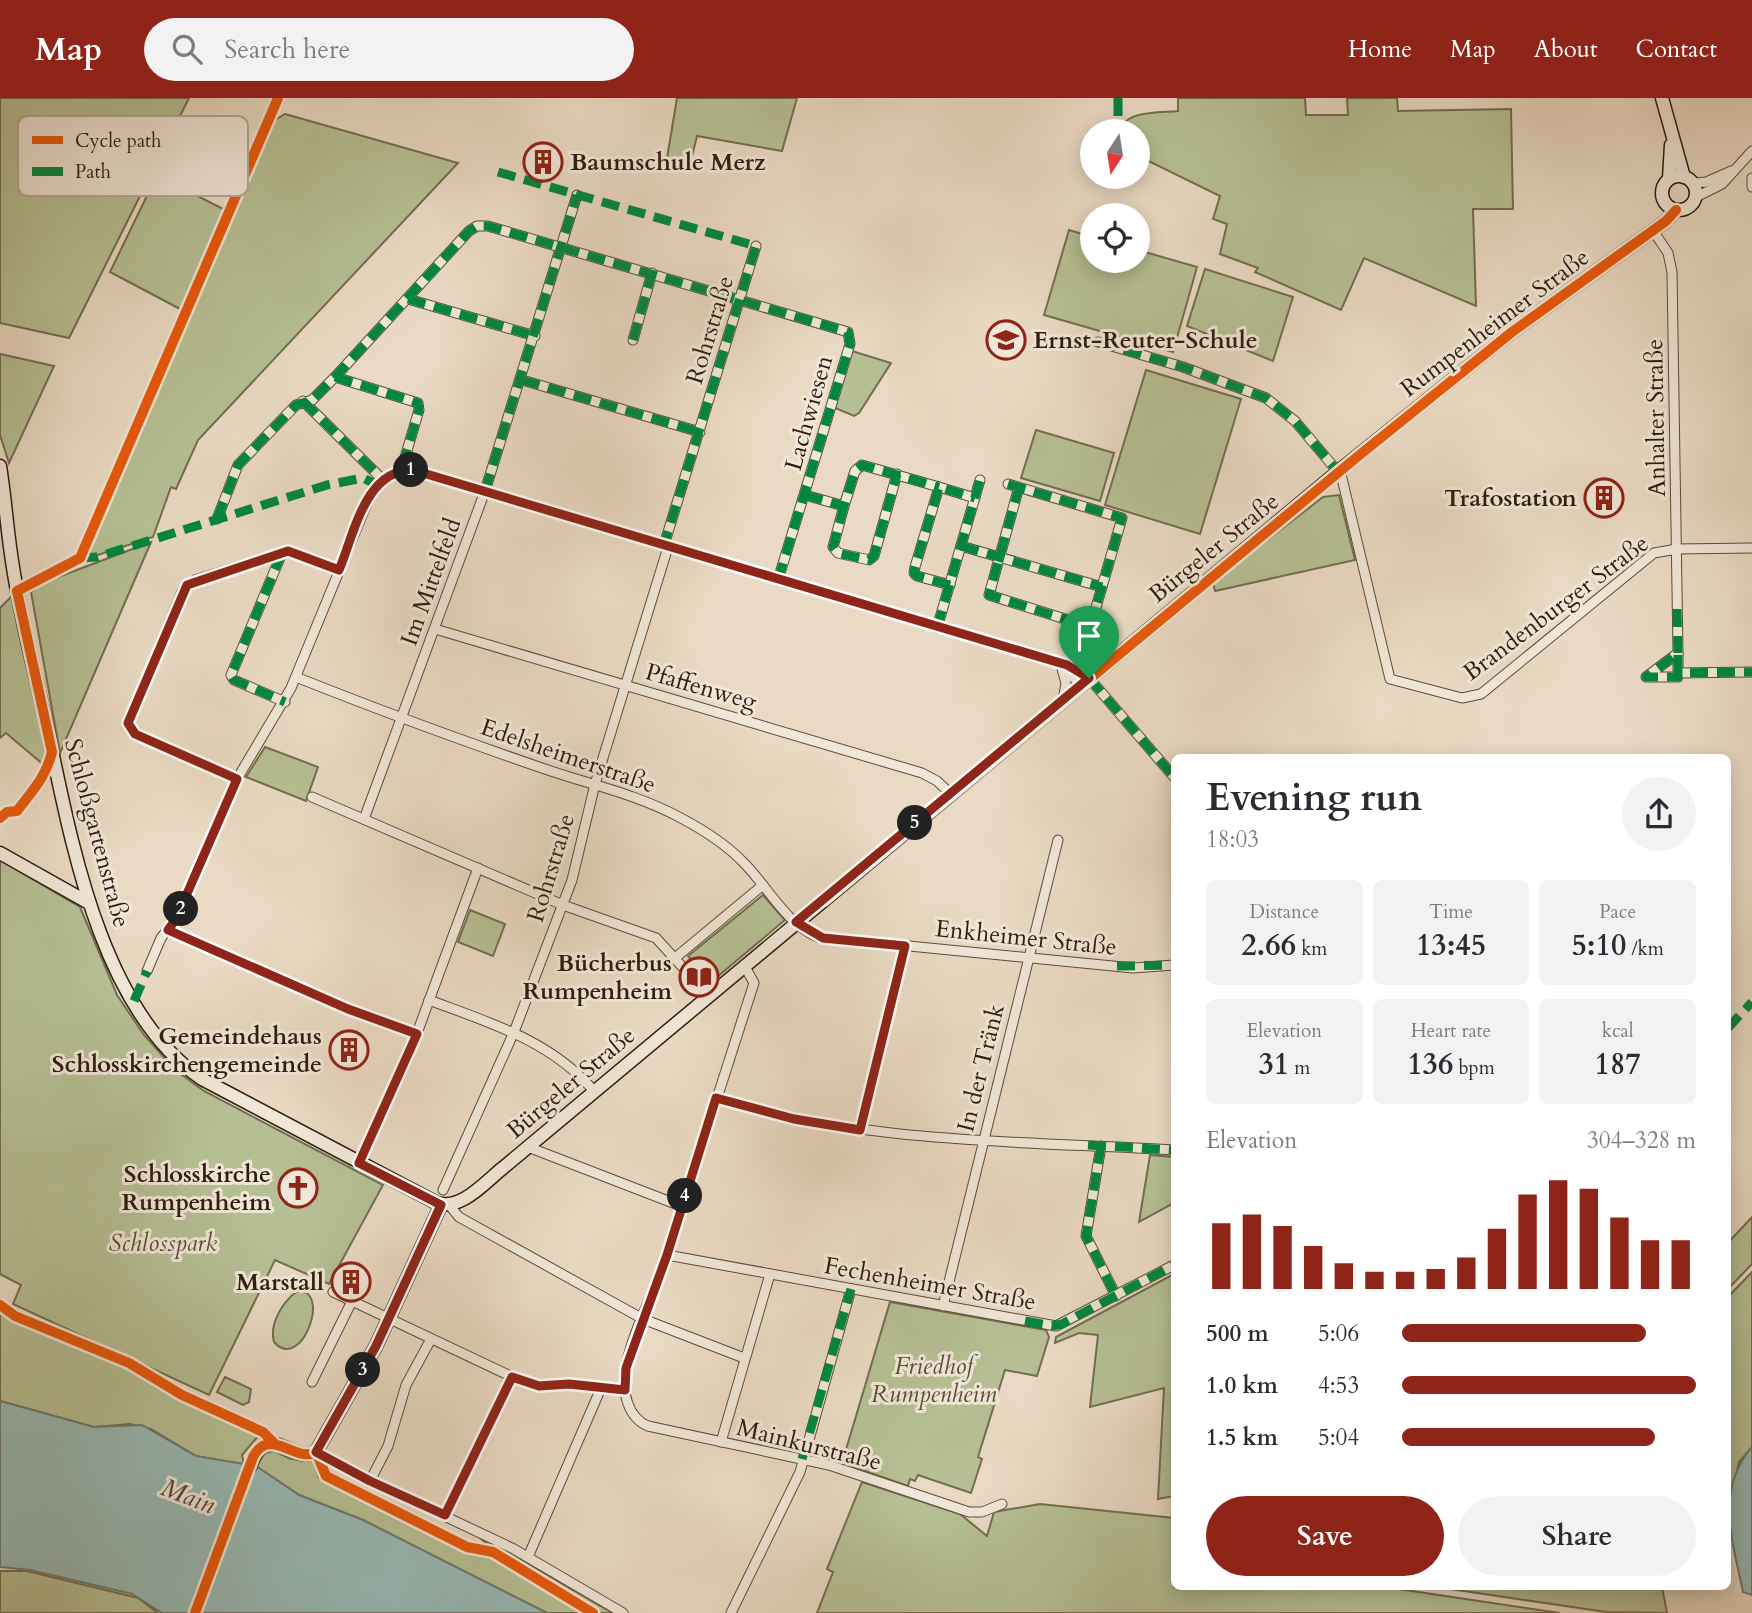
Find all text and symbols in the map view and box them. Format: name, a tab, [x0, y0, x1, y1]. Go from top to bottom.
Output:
search box	[144, 18, 634, 81]
text: Map	[35, 27, 102, 72]
icon: search	[168, 30, 206, 68]
text: Search here	[224, 32, 350, 67]
text: Home	[1348, 33, 1412, 66]
text: Map	[1450, 33, 1496, 66]
text: About	[1534, 33, 1598, 66]
text: Contact	[1636, 33, 1717, 66]
legend	[18, 116, 248, 196]
north arrow	[1080, 119, 1150, 189]
map controls	[1080, 119, 1150, 273]
text: Cycle path	[75, 128, 162, 154]
building icon: Baumschule Merz	[522, 141, 564, 183]
place label: Baumschule Merz	[570, 146, 766, 179]
text: Path	[75, 159, 111, 185]
button: locate	[1080, 203, 1150, 273]
street label: Rumpenheimer Straße	[1394, 241, 1596, 405]
street label: Rohrstraße	[678, 272, 742, 388]
school or university icon: Ernst-Reuter-Schule	[985, 319, 1027, 361]
place label: Ernst-Reuter-Schule	[1033, 324, 1258, 357]
street label: Anhalter Straße	[1638, 339, 1674, 497]
street label: Lachwiesen	[777, 351, 841, 474]
pin: 1	[394, 452, 428, 488]
text: 1	[406, 456, 415, 482]
building icon: Trafostation	[1583, 477, 1625, 519]
place label: Trafostation	[1444, 482, 1578, 515]
street label: Bürgeler Straße	[1142, 485, 1286, 611]
street label: Im Mittelfeld	[393, 513, 469, 650]
street label: Brandenburger Straße	[1456, 527, 1656, 689]
pin	[1059, 606, 1119, 678]
icon: arrive	[1070, 617, 1108, 655]
street label: Pfaffenweg	[641, 655, 761, 719]
street label: Edelsheimerstraße	[476, 711, 660, 801]
street label: Schloßgartenstraße	[56, 735, 138, 931]
text: Evening run	[1206, 772, 1422, 824]
button: share	[1622, 777, 1696, 851]
pin: 5	[898, 806, 932, 840]
text: 5	[910, 809, 919, 835]
street label: Rohrstraße	[519, 810, 583, 926]
text: 18:03	[1206, 824, 1259, 855]
pin: 2	[164, 892, 198, 926]
text: 2	[176, 895, 185, 921]
text: Distance	[1250, 899, 1319, 925]
text: Time	[1429, 899, 1473, 925]
text: Pace	[1599, 899, 1636, 925]
street label: Enkheimer Straße	[934, 912, 1118, 964]
text: 2.66	[1241, 925, 1296, 966]
text: 13:45	[1416, 925, 1486, 966]
text: 5:10	[1572, 925, 1626, 966]
text: km	[1296, 936, 1327, 962]
text: /km	[1626, 936, 1664, 962]
place label: Bücherbus Rumpenheim	[523, 947, 673, 1008]
library icon: Bücherbus Rumpenheim	[678, 956, 720, 998]
street label: In der Tränk	[949, 1001, 1013, 1135]
text: Elevation	[1247, 1018, 1322, 1044]
text: Heart rate	[1411, 1018, 1491, 1044]
text: kcal	[1602, 1018, 1634, 1044]
street label: Bürgeler Straße	[500, 1019, 642, 1147]
place label: Gemeindehaus Schlosskirchengemeinde	[52, 1020, 322, 1081]
building icon: Gemeindehaus Schlosskirchengemeinde	[328, 1029, 370, 1071]
text: 31	[1258, 1044, 1289, 1085]
text: 136	[1407, 1044, 1453, 1085]
text: 187	[1595, 1044, 1641, 1085]
text: m	[1289, 1055, 1310, 1081]
text: bpm	[1453, 1055, 1495, 1081]
text: Elevation	[1206, 1125, 1297, 1156]
text: 304–328 m	[1587, 1125, 1696, 1156]
place label: Schlosskirche Rumpenheim	[122, 1158, 272, 1219]
church icon: Schlosskirche Rumpenheim	[277, 1167, 319, 1209]
pin: 4	[668, 1178, 702, 1214]
text: 4	[680, 1182, 689, 1208]
park label: Schlosspark	[109, 1227, 217, 1260]
street label: Fechenheimer Straße	[822, 1249, 1038, 1319]
building icon: Marstall	[330, 1261, 372, 1303]
place label: Marstall	[236, 1266, 324, 1299]
text: 500 m	[1206, 1318, 1269, 1349]
text: 5:06	[1318, 1318, 1359, 1349]
park label: Friedhof Rumpenheim	[871, 1350, 997, 1411]
pin: 3	[346, 1352, 380, 1388]
text: 3	[358, 1356, 367, 1382]
text: 1.0 km	[1206, 1370, 1278, 1401]
text: 4:53	[1318, 1370, 1359, 1401]
street label: Mainkurstraße	[733, 1411, 885, 1479]
text: 1.5 km	[1206, 1422, 1278, 1453]
text: 5:04	[1318, 1422, 1359, 1453]
water label: Main	[156, 1470, 220, 1522]
button: Save	[1206, 1496, 1444, 1576]
button: Share	[1458, 1496, 1696, 1576]

